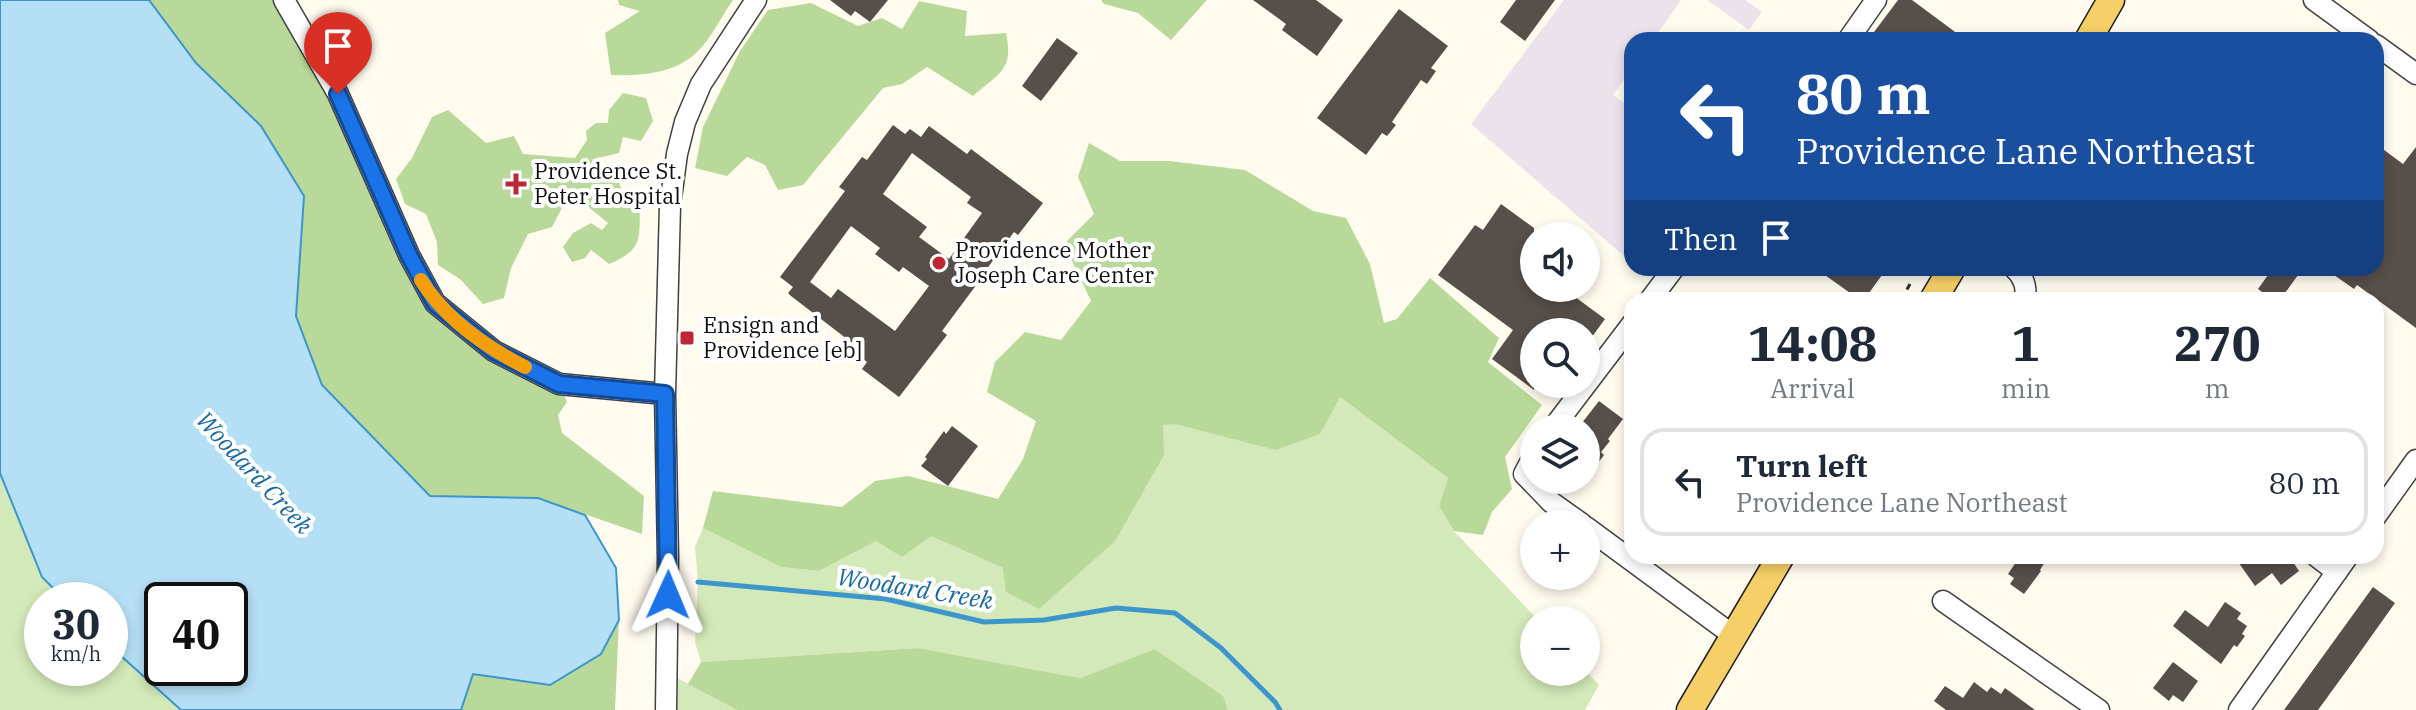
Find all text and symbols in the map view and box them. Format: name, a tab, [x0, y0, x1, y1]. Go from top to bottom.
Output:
pin	[304, 12, 372, 94]
icon: arrive	[316, 24, 360, 68]
text: 80 m	[1796, 57, 1931, 129]
icon: left	[1664, 64, 1768, 168]
text: Providence Lane Northeast	[1796, 127, 2255, 174]
place label: Providence St. Peter Hospital	[534, 156, 682, 210]
marker: Providence St. Peter Hospital	[505, 173, 527, 195]
icon: arrive	[1754, 216, 1798, 260]
text: Then	[1664, 219, 1738, 258]
map controls	[1520, 222, 1600, 686]
button: sound	[1520, 222, 1600, 302]
place label: Providence Mother Joseph Care Center	[955, 235, 1154, 289]
marker: Providence Mother Joseph Care Center	[930, 254, 948, 272]
place label: Ensign and Providence [eb]	[703, 310, 862, 364]
text: 14:08	[1748, 312, 1877, 374]
text: 1	[2011, 312, 2040, 374]
text: 270	[2174, 312, 2260, 374]
button: search	[1520, 318, 1600, 398]
marker: Ensign and Providence [eb]	[678, 329, 696, 347]
text: Arrival	[1770, 371, 1855, 405]
text: min	[2001, 371, 2050, 405]
text: m	[2205, 371, 2230, 405]
water label: Woodard Creek	[190, 404, 320, 541]
button: layers	[1520, 414, 1600, 494]
text: Turn left	[1736, 446, 1868, 485]
icon: left	[1668, 460, 1712, 504]
text: 80 m	[2268, 463, 2340, 502]
text: Providence Lane Northeast	[1736, 485, 2068, 519]
button: +	[1520, 510, 1600, 590]
position arrow	[626, 553, 710, 637]
water label: Woodard Creek	[835, 560, 995, 616]
speed limit sign: 40	[144, 582, 248, 686]
text: 30	[52, 598, 100, 650]
button: −	[1520, 606, 1600, 686]
text: km/h	[51, 640, 101, 667]

